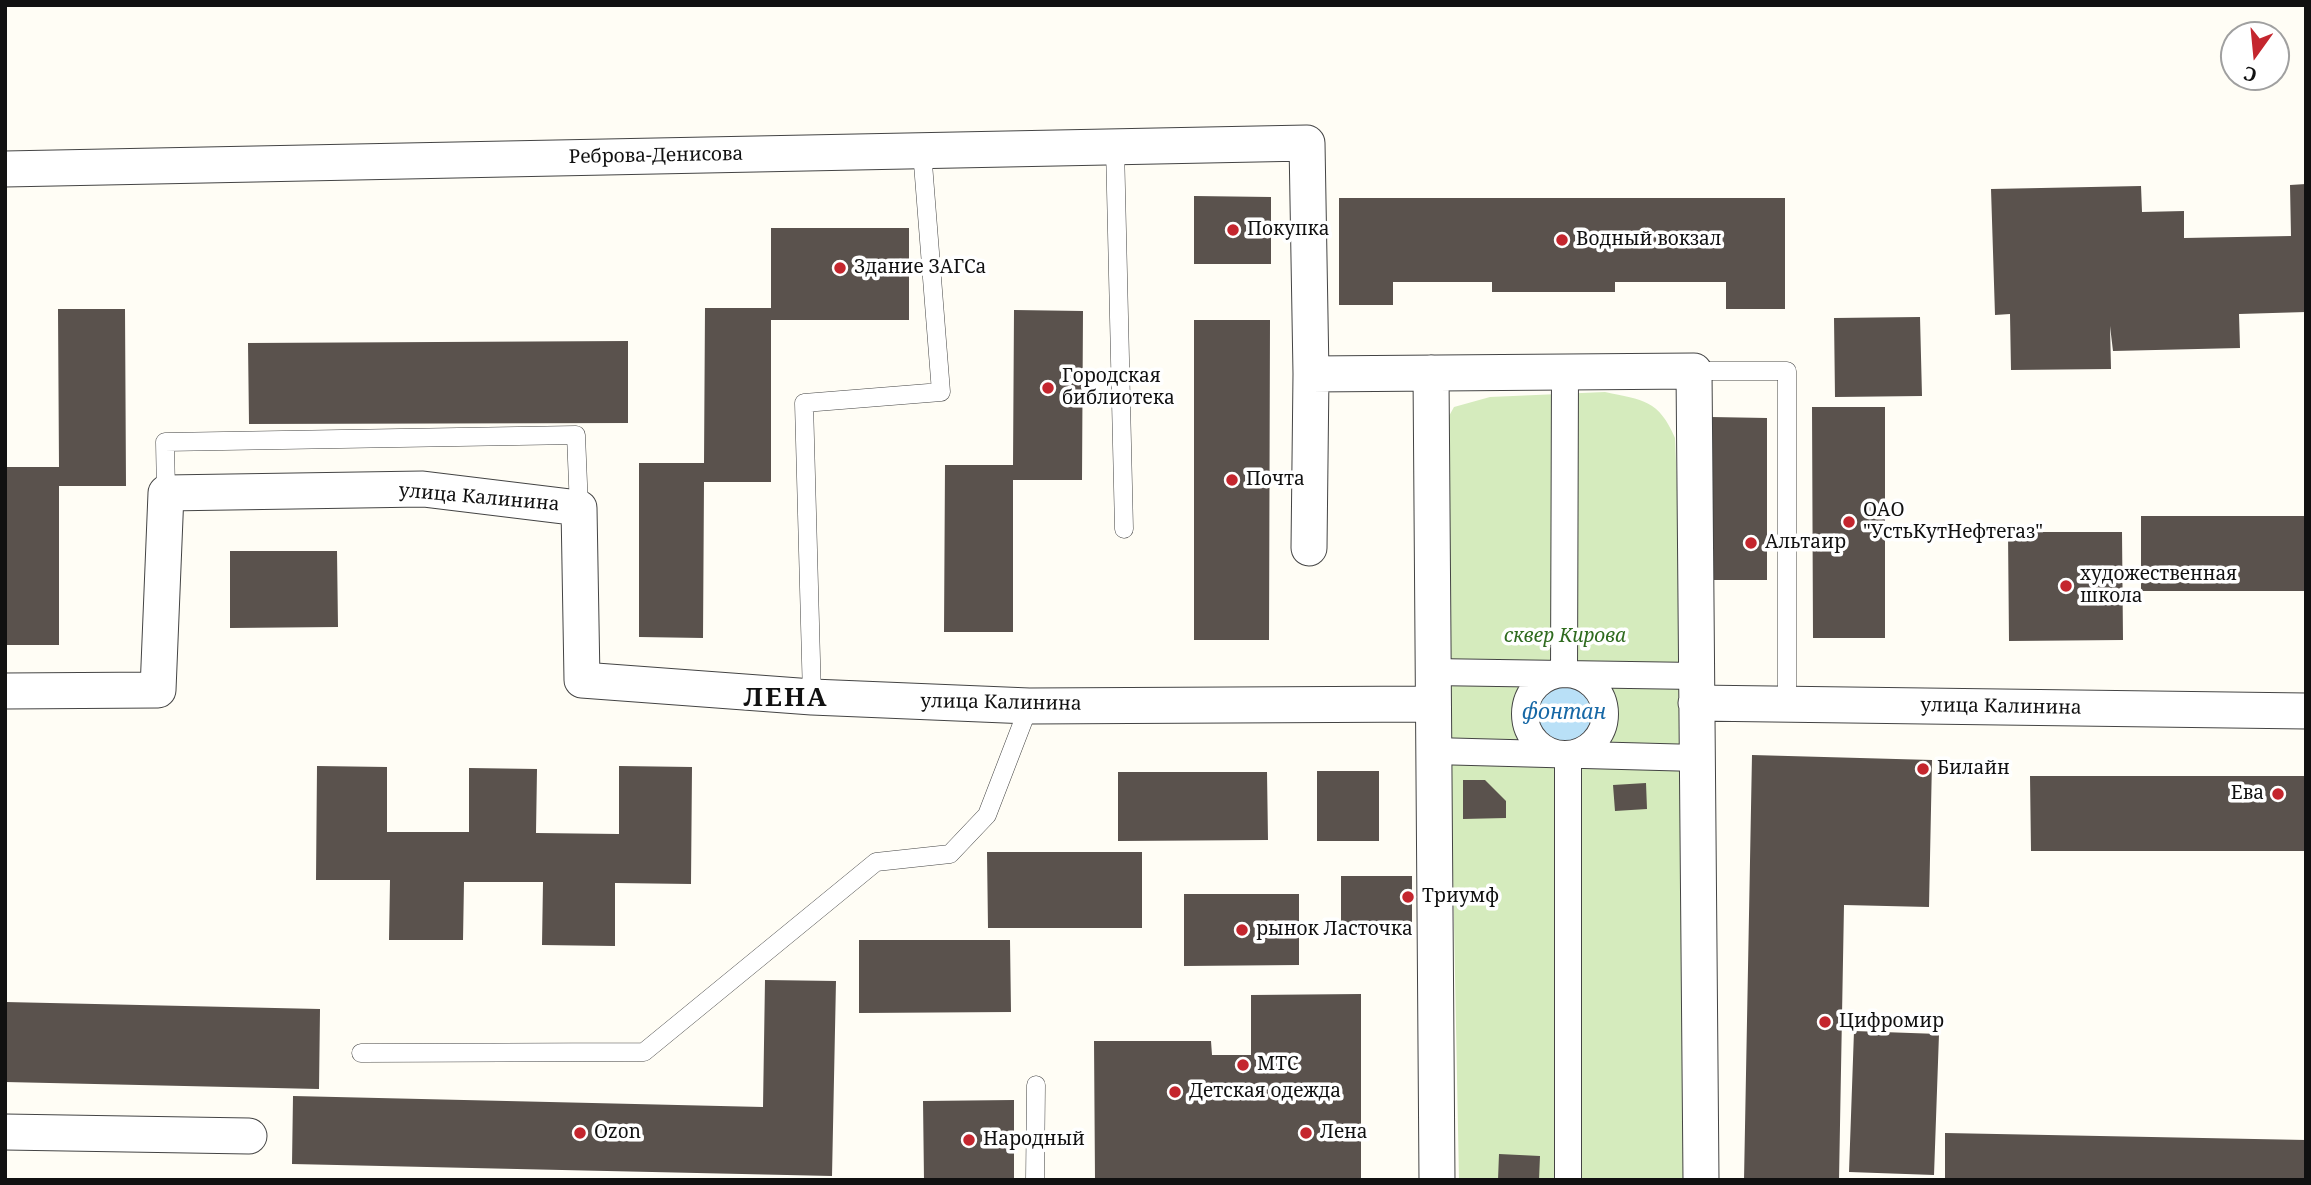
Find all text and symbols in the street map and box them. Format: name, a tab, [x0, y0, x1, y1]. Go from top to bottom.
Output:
north arrow	[2220, 21, 2290, 91]
text: С	[2241, 60, 2259, 89]
street label: Реброва-Денисова	[569, 143, 743, 169]
place label: Покупка	[1247, 219, 1330, 241]
marker: Покупка	[1225, 222, 1241, 238]
place label: Водный вокзал	[1576, 229, 1721, 251]
marker: Водный вокзал	[1554, 232, 1570, 248]
place label: Здание ЗАГСа	[854, 257, 986, 279]
marker: Здание ЗАГСа	[832, 260, 848, 276]
place label: Городская библиотека	[1062, 366, 1175, 410]
marker: Городская библиотека	[1040, 380, 1056, 396]
place label: Почта	[1246, 469, 1305, 491]
marker: Почта	[1224, 472, 1240, 488]
street label: улица Калинина	[398, 480, 560, 516]
place label: ОАО "УстьКутНефтегаз"	[1863, 500, 2043, 544]
marker: ОАО "УстьКутНефтегаз"	[1841, 514, 1857, 530]
place label: Альтаир	[1765, 532, 1846, 554]
marker: Альтаир	[1743, 535, 1759, 551]
place label: художественная школа	[2080, 564, 2237, 608]
marker: художественная школа	[2058, 578, 2074, 594]
park label: сквер Кирова	[1504, 626, 1626, 648]
district label: ЛЕНА	[744, 683, 828, 715]
street label: улица Калинина	[920, 690, 1082, 716]
street label: улица Калинина	[1920, 694, 2082, 720]
water label: фонтан	[1522, 700, 1606, 726]
place label: Билайн	[1937, 758, 2010, 780]
marker: Билайн	[1915, 761, 1931, 777]
place label: Ева	[2231, 783, 2264, 805]
marker: Ева	[2270, 786, 2286, 802]
place label: Триумф	[1422, 886, 1499, 908]
marker: Триумф	[1400, 889, 1416, 905]
place label: рынок Ласточка	[1256, 919, 1413, 941]
marker: рынок Ласточка	[1234, 922, 1250, 938]
place label: Цифромир	[1839, 1011, 1944, 1033]
marker: Цифромир	[1817, 1014, 1833, 1030]
place label: МТС	[1257, 1054, 1299, 1076]
marker: МТС	[1235, 1057, 1251, 1073]
place label: Детская одежда	[1189, 1081, 1341, 1103]
marker: Детская одежда	[1167, 1084, 1183, 1100]
place label: Ozon	[594, 1122, 641, 1144]
place label: Лена	[1320, 1122, 1368, 1144]
marker: Ozon	[572, 1125, 588, 1141]
marker: Лена	[1298, 1125, 1314, 1141]
place label: Народный	[983, 1129, 1085, 1151]
marker: Народный	[961, 1132, 977, 1148]

